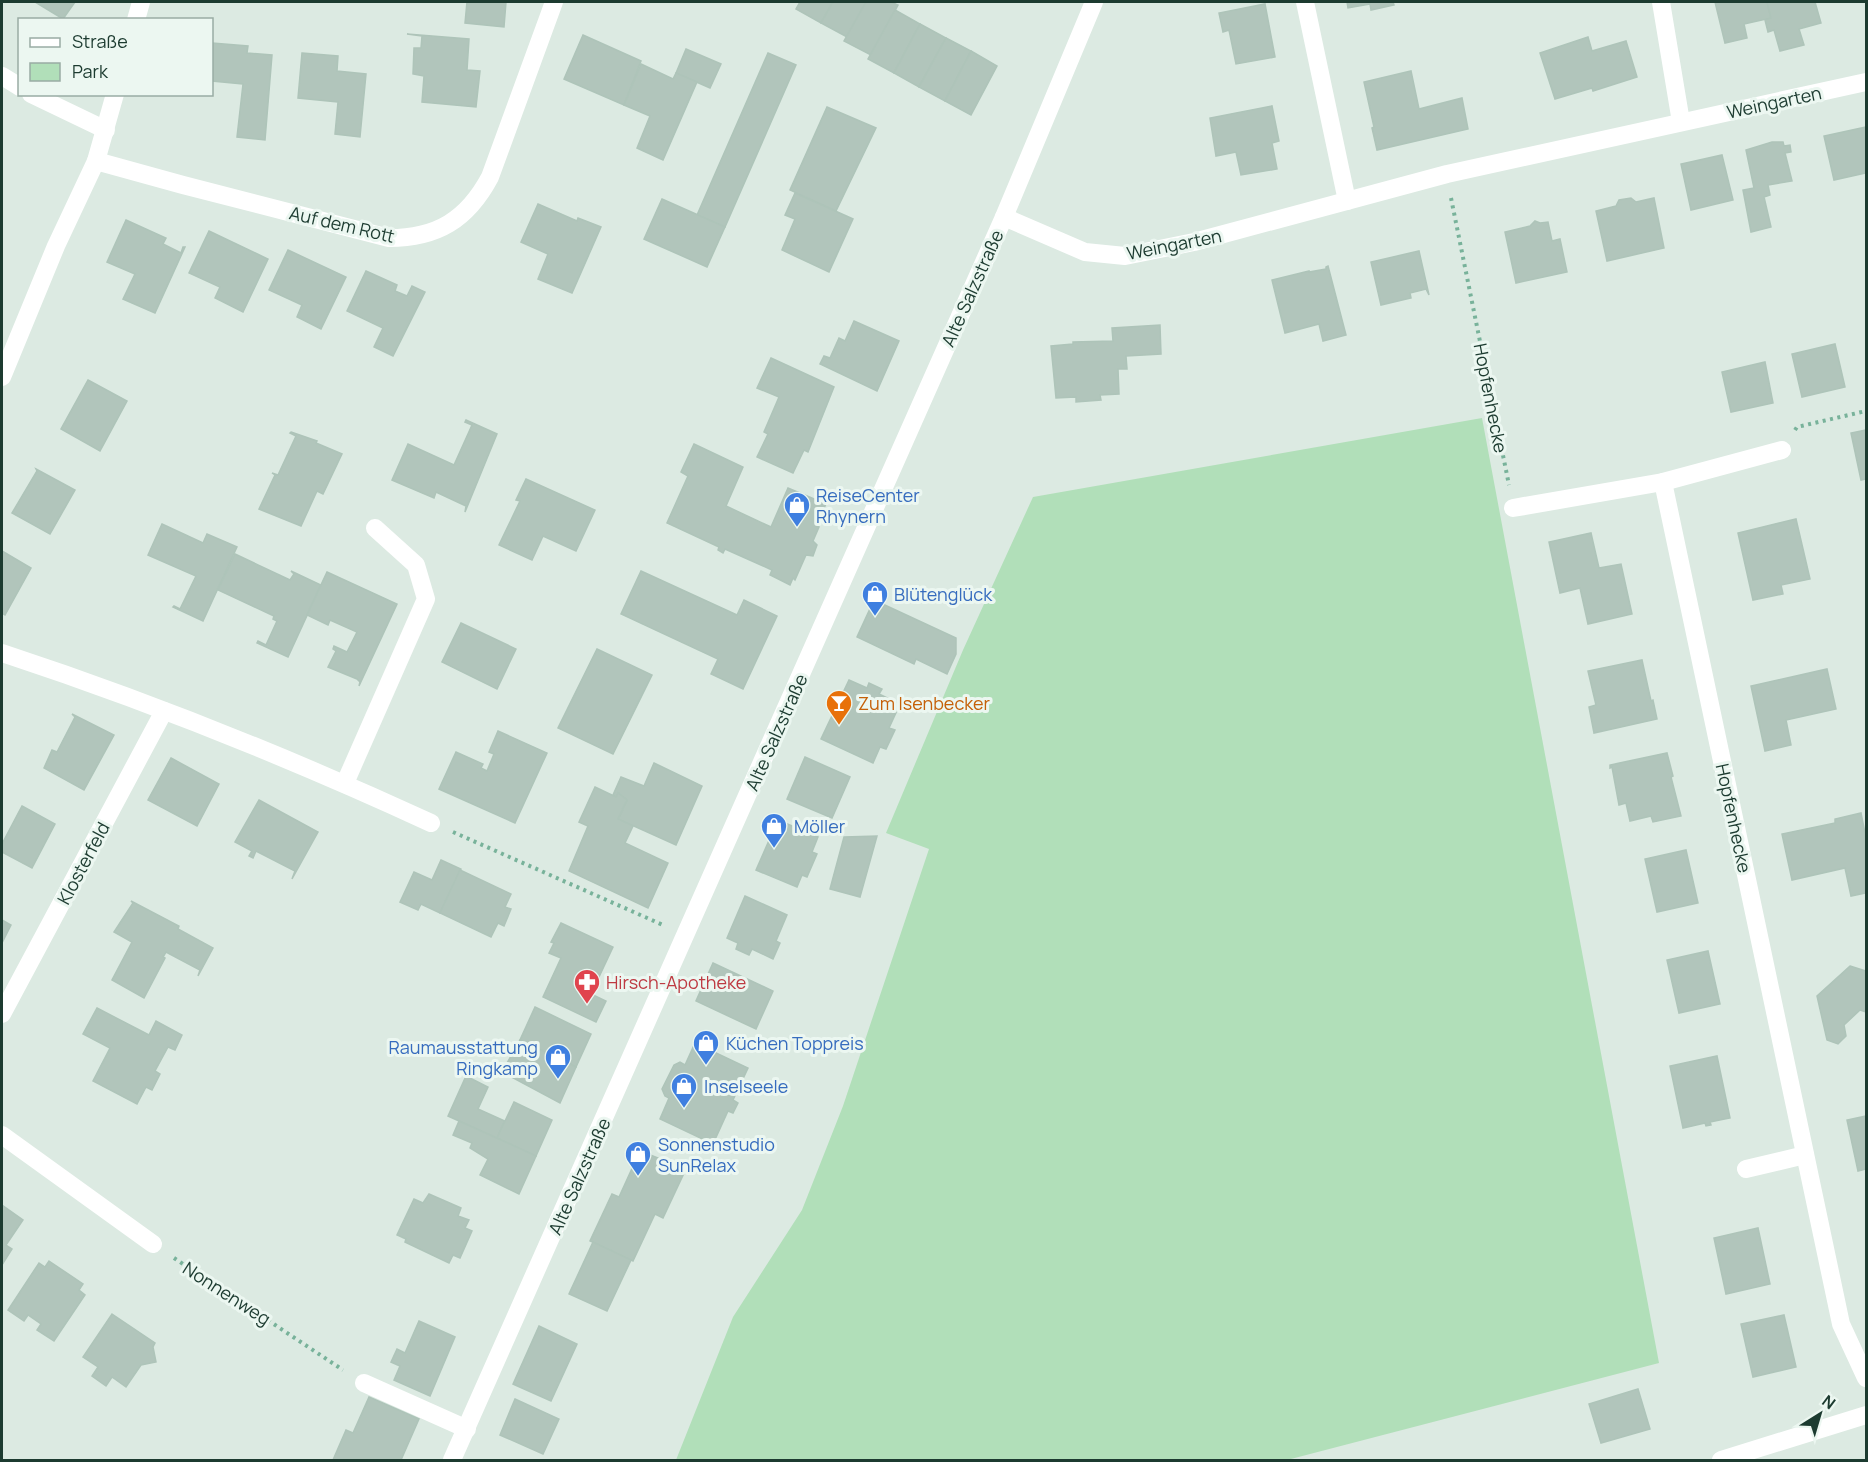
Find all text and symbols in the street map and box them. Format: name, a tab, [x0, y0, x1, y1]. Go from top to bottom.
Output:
legend	[18, 18, 213, 96]
text: Straße	[72, 29, 128, 53]
text: Park	[72, 59, 109, 83]
street label: Weingarten	[1724, 80, 1824, 124]
street label: Auf dem Rott	[287, 200, 397, 248]
street label: Weingarten	[1125, 223, 1223, 265]
street label: Alte Salzstraße	[936, 226, 1008, 350]
street label: Hopfenhecke	[1469, 341, 1513, 455]
place label: ReiseCenter Rhynern	[816, 483, 920, 528]
shop icon: ReiseCenter Rhynern	[782, 490, 812, 528]
shop icon: Blütenglück	[860, 579, 890, 617]
place label: Blütenglück	[894, 582, 993, 606]
street label: Alte Salzstraße	[740, 670, 812, 794]
bar icon: Zum Isenbecker	[824, 688, 854, 726]
place label: Zum Isenbecker	[858, 691, 991, 715]
street label: Hopfenhecke	[1711, 761, 1757, 875]
shop icon: Möller	[759, 811, 789, 849]
place label: Möller	[794, 814, 846, 838]
street label: Klosterfeld	[51, 818, 115, 908]
pharmacy icon: Hirsch-Apotheke	[572, 967, 602, 1005]
place label: Hirsch-Apotheke	[606, 970, 746, 994]
shop icon: Küchen Toppreis	[691, 1028, 721, 1066]
place label: Küchen Toppreis	[726, 1031, 864, 1055]
place label: Raumausstattung Ringkamp	[389, 1035, 538, 1080]
shop icon: Raumausstattung Ringkamp	[543, 1042, 573, 1080]
shop icon: Inselseele	[669, 1071, 699, 1109]
place label: Inselseele	[704, 1074, 788, 1098]
street label: Alte Salzstraße	[543, 1114, 615, 1238]
place label: Sonnenstudio SunRelax	[658, 1132, 775, 1177]
shop icon: Sonnenstudio SunRelax	[623, 1139, 653, 1177]
street label: Nonnenweg	[179, 1256, 275, 1330]
north arrow	[1790, 1384, 1850, 1444]
text: N	[1818, 1390, 1840, 1414]

